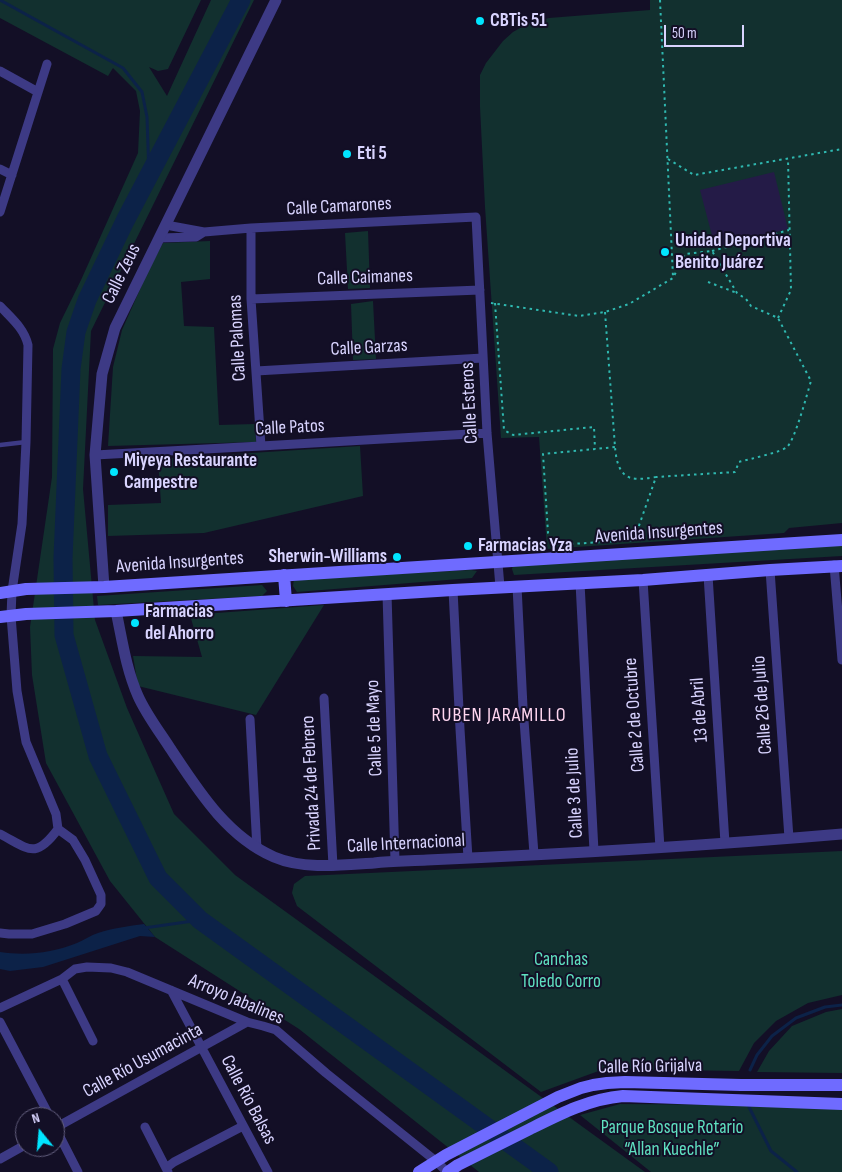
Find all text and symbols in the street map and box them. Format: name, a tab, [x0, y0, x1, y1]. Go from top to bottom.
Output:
place label: CBTis 51	[490, 10, 547, 32]
marker: CBTis 51	[474, 15, 486, 27]
scale bar	[667, 15, 747, 47]
text: 50 m	[672, 24, 697, 43]
place label: Eti 5	[357, 143, 387, 165]
marker: Eti 5	[341, 148, 353, 160]
street label: Calle Camarones	[286, 193, 392, 221]
place label: Unidad Deportiva Benito Juárez	[675, 230, 791, 274]
street label: Calle Zeus	[98, 240, 146, 308]
marker: Unidad Deportiva Benito Juárez	[659, 246, 671, 258]
street label: Calle Caimanes	[317, 265, 413, 291]
street label: Calle Palomas	[224, 294, 252, 382]
street label: Calle Garzas	[330, 335, 408, 361]
street label: Calle Esteros	[456, 362, 484, 444]
street label: Calle Patos	[255, 415, 325, 441]
place label: Miyeya Restaurante Campestre	[124, 450, 257, 494]
marker: Miyeya Restaurante Campestre	[108, 466, 120, 478]
street label: Avenida Insurgentes	[594, 517, 724, 549]
place label: Farmacias Yza	[478, 535, 572, 557]
marker: Farmacias Yza	[462, 540, 474, 552]
place label: Sherwin-Williams	[268, 546, 387, 568]
street label: Avenida Insurgentes	[115, 547, 245, 579]
marker: Sherwin-Williams	[391, 551, 403, 563]
place label: Farmacias del Ahorro	[145, 601, 214, 645]
marker: Farmacias del Ahorro	[129, 617, 141, 629]
street label: Calle 26 de Julio	[748, 655, 778, 755]
street label: Calle 2 de Octubre	[620, 657, 650, 773]
street label: 13 de Abril	[686, 677, 714, 743]
street label: Calle 5 de Mayo	[362, 679, 388, 777]
district label: RUBEN JARAMILLO	[430, 704, 568, 728]
street label: Privada 24 de Febrero	[297, 715, 327, 851]
street label: Calle 3 de Julio	[561, 747, 589, 839]
street label: Calle Internacional	[346, 830, 466, 858]
park label: Canchas Toledo Corro	[521, 949, 601, 993]
street label: Arroyo Jabalines	[185, 970, 287, 1030]
street label: Calle Río Usumacinta	[79, 1019, 207, 1103]
street label: Calle Río Balsas	[215, 1052, 281, 1148]
street label: Calle Río Grijalva	[598, 1055, 702, 1079]
north arrow	[15, 1107, 65, 1157]
text: N	[30, 1109, 42, 1127]
park label: Parque Bosque Rotario “Allan Kuechle”	[601, 1117, 743, 1161]

